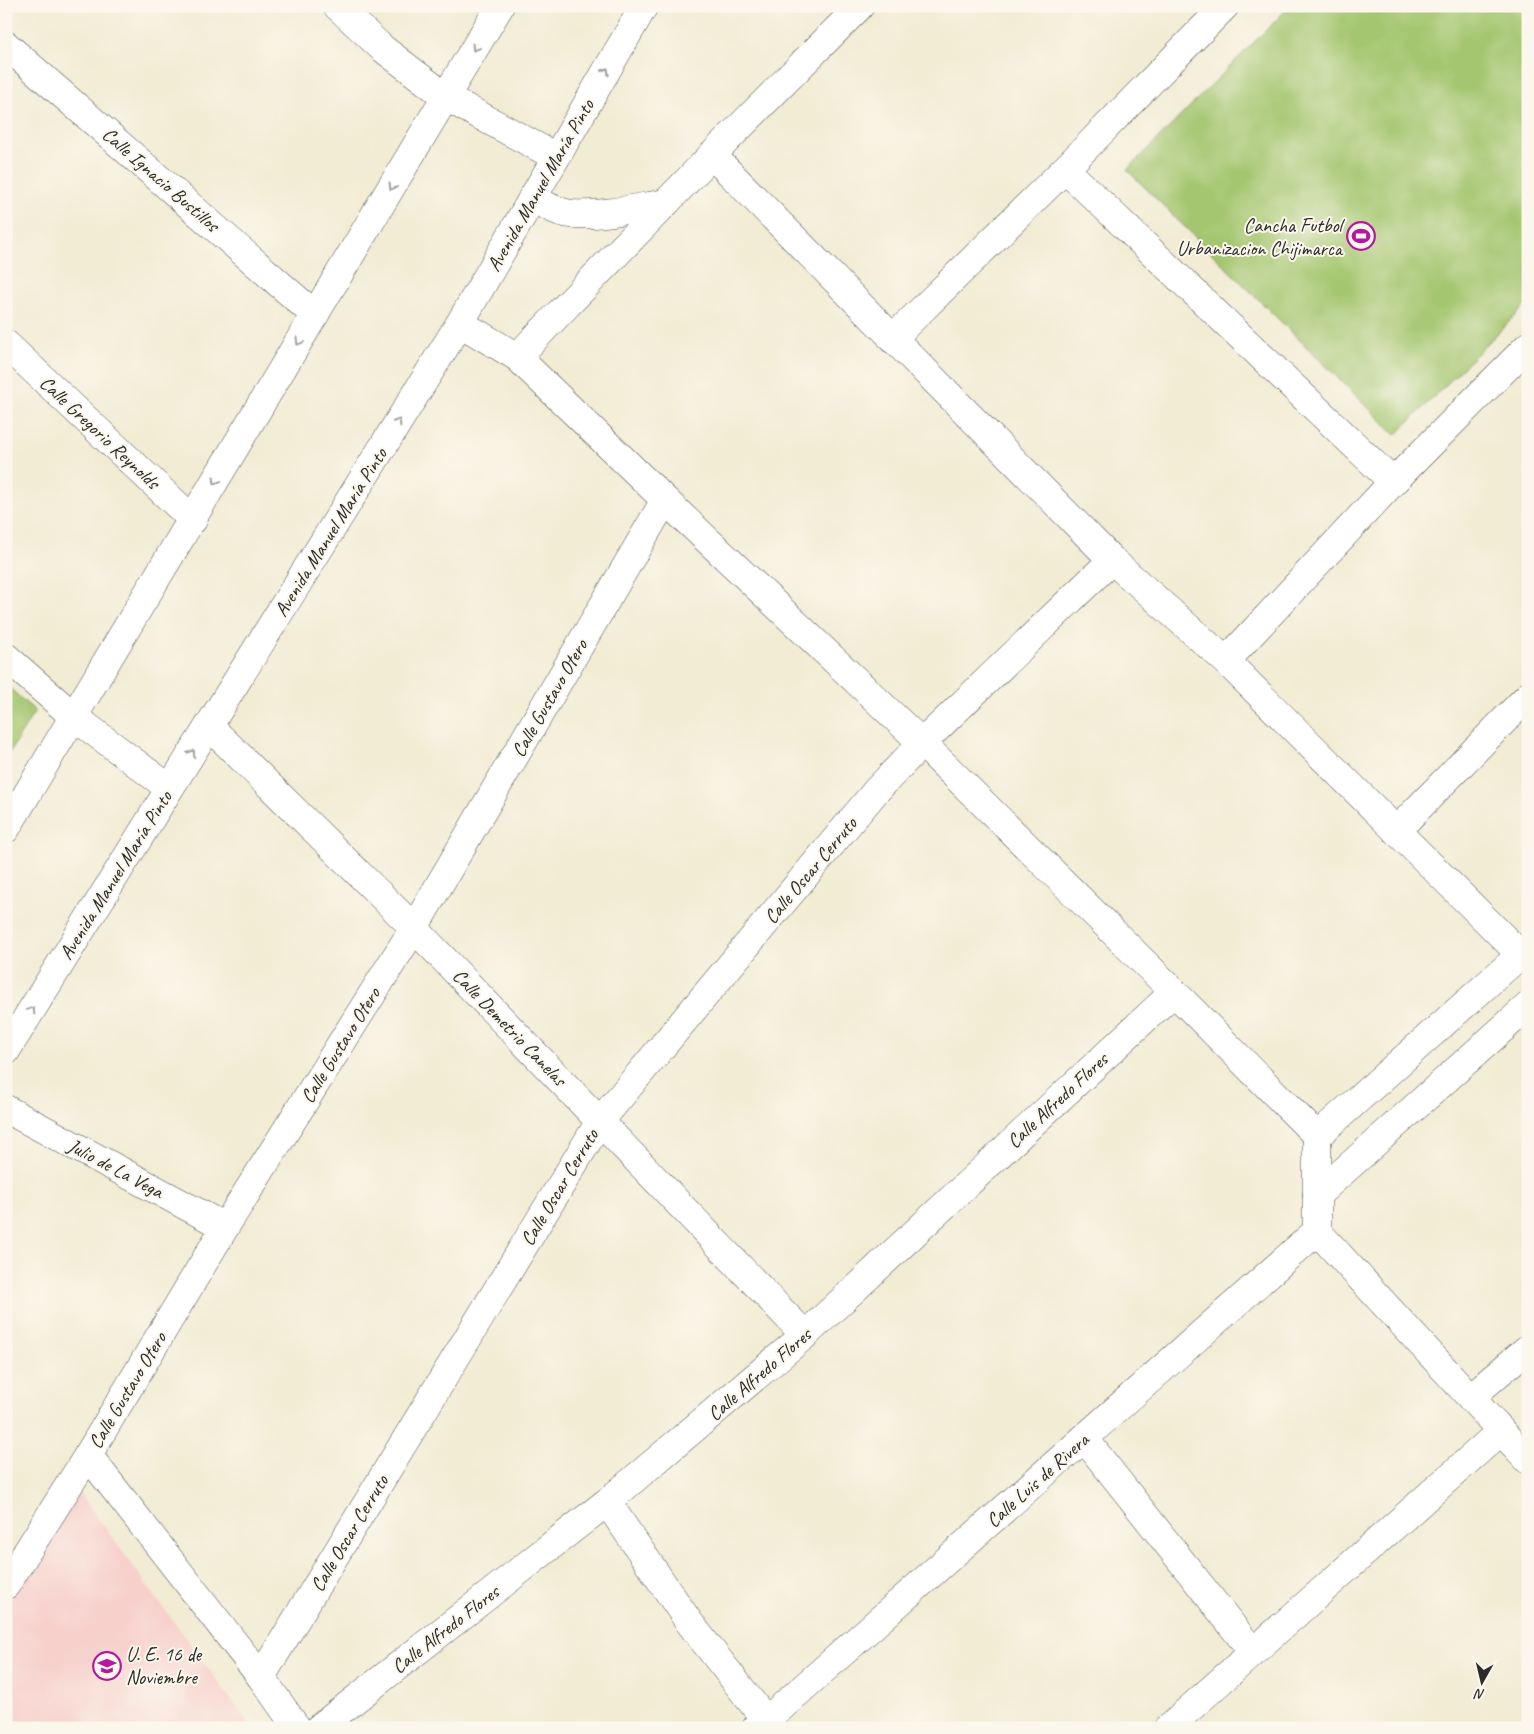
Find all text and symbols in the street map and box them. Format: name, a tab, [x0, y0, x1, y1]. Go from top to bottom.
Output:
one-way arrow	[472, 43, 482, 52]
one-way arrow	[600, 68, 610, 77]
street label: Avenida Manuel María Pinto	[481, 94, 600, 276]
street label: Calle Ignacio Bustillos	[97, 122, 226, 238]
one-way arrow	[388, 182, 398, 191]
place label: Cancha Futbol Urbanizacion Chijimarca	[1177, 213, 1346, 261]
sports icon: Cancha Futbol Urbanizacion Chijimarca	[1346, 221, 1376, 251]
one-way arrow	[296, 336, 306, 345]
street label: Calle Gregorio Reynolds	[34, 370, 166, 496]
one-way arrow	[392, 418, 402, 427]
street label: Avenida Manuel María Pinto	[268, 442, 393, 621]
one-way arrow	[212, 476, 222, 485]
street label: Calle Gustavo Otero	[506, 634, 594, 762]
one-way arrow	[185, 749, 195, 758]
street label: Avenida Manuel María Pinto	[53, 785, 178, 964]
street label: Calle Oscar Cerruto	[758, 811, 863, 929]
street label: Calle Demetrio Canelas	[447, 963, 573, 1093]
street label: Calle Gustavo Otero	[295, 982, 386, 1108]
one-way arrow	[26, 1006, 35, 1015]
street label: Calle Alfredo Flores	[1001, 1046, 1115, 1154]
street label: Calle Oscar Cerruto	[515, 1124, 605, 1250]
street label: Julio de La Vega	[63, 1132, 169, 1205]
street label: Calle Alfredo Flores	[702, 1321, 818, 1426]
street label: Calle Gustavo Otero	[83, 1327, 173, 1453]
street label: Calle Luis de Rivera	[981, 1426, 1095, 1533]
street label: Calle Oscar Cerruto	[305, 1470, 395, 1596]
street label: Calle Alfredo Flores	[387, 1578, 506, 1679]
place label: U. E. 16 de Noviembre	[126, 1642, 203, 1690]
school or university icon: U. E. 16 de Noviembre	[92, 1651, 122, 1681]
north arrow	[1456, 1656, 1506, 1706]
text: N	[1472, 1685, 1486, 1703]

